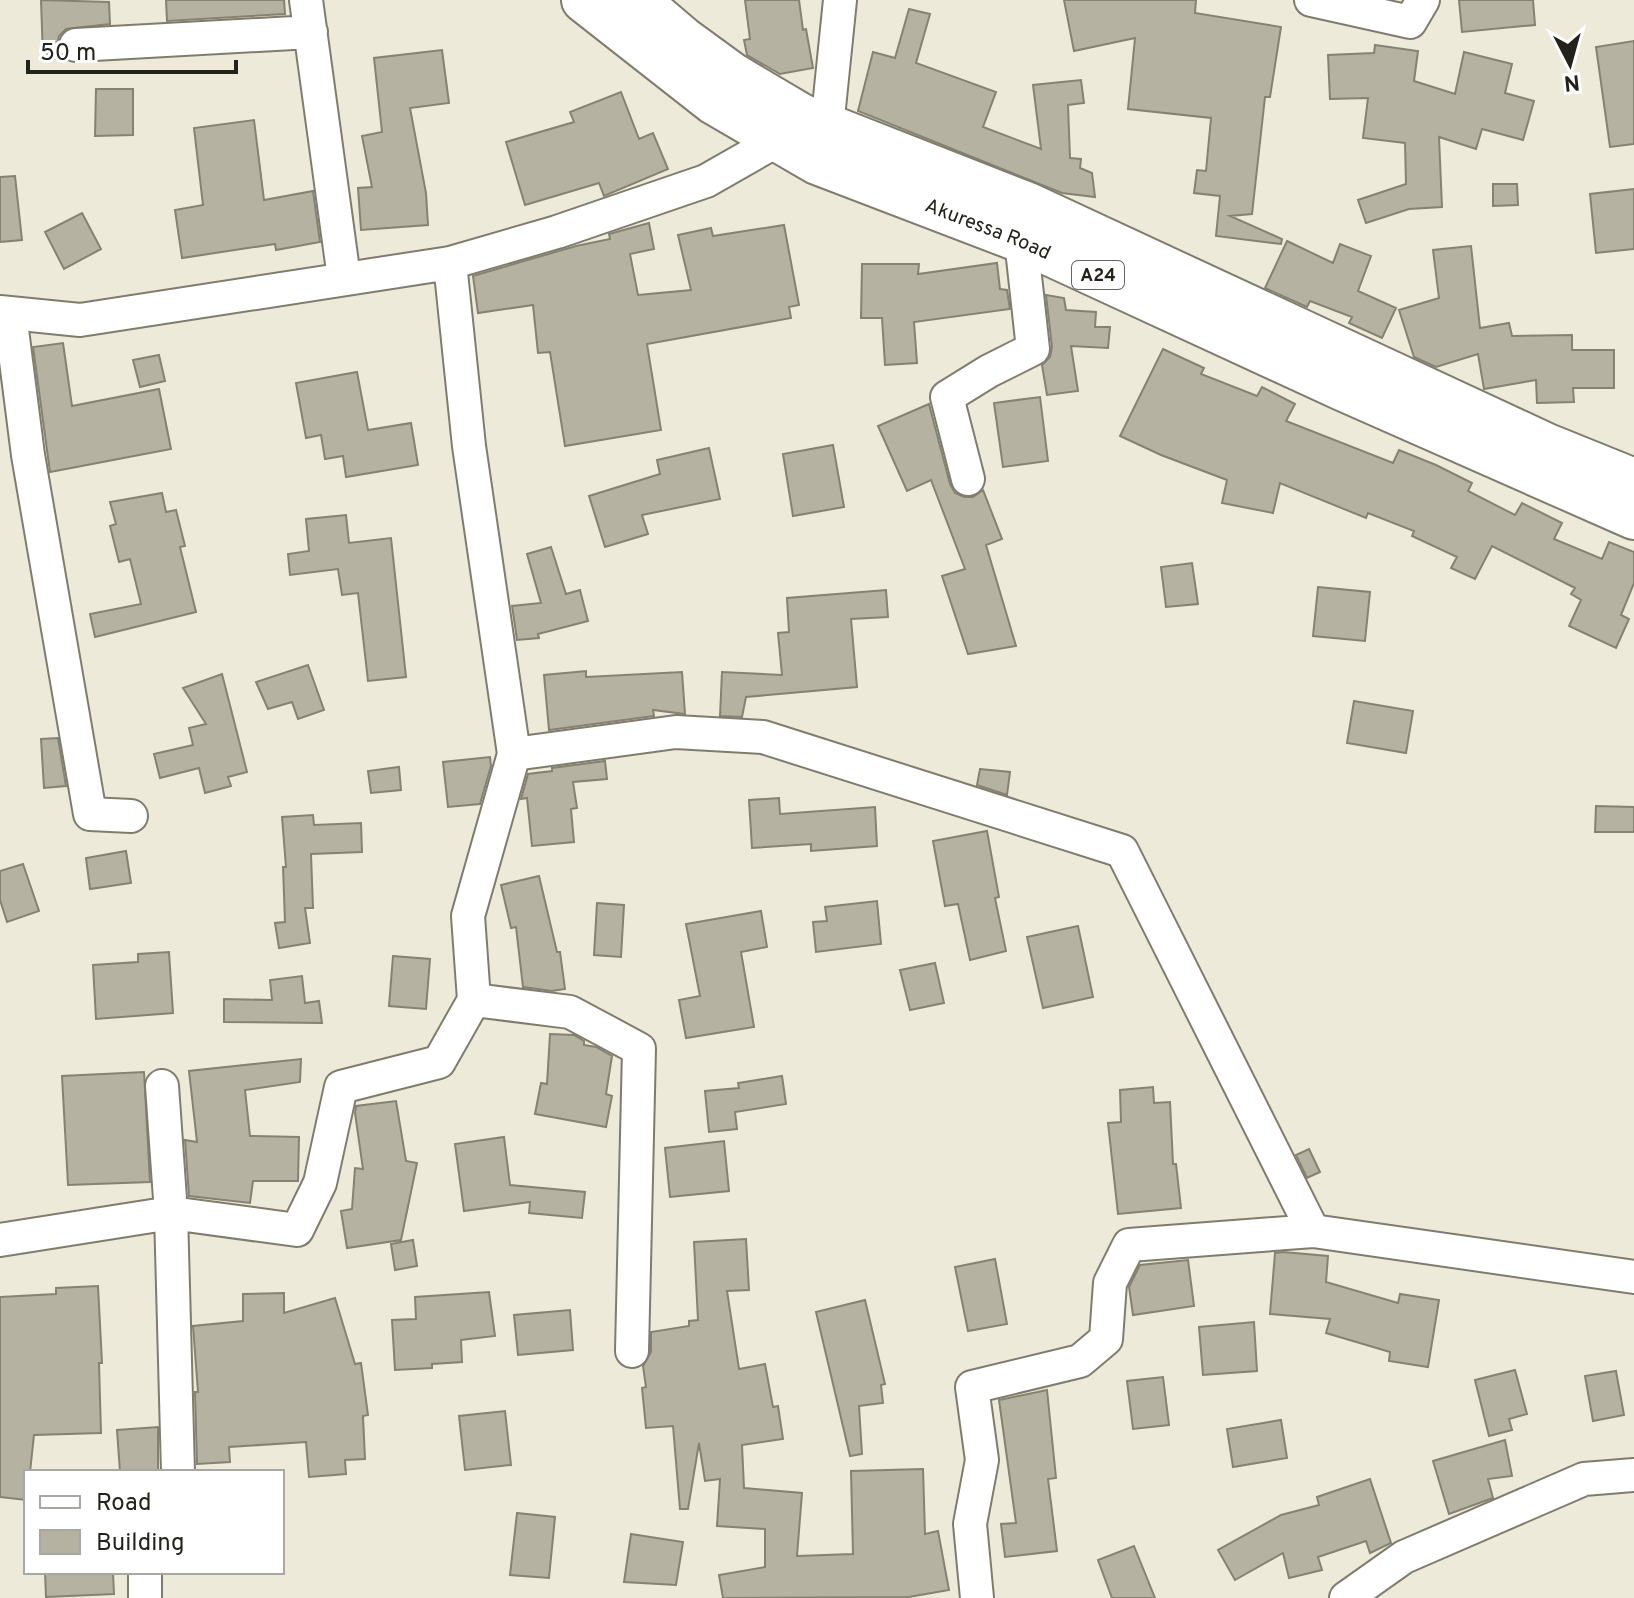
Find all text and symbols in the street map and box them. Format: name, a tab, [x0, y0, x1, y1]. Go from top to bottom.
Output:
scale bar	[28, 24, 236, 74]
north arrow	[1530, 24, 1610, 104]
text: 50 m	[40, 39, 96, 69]
text: N	[1563, 67, 1581, 96]
street label: Akuressa Road	[921, 193, 1055, 267]
road number: A24	[1072, 261, 1124, 289]
legend	[24, 1470, 284, 1574]
text: Road	[96, 1489, 152, 1519]
text: Building	[96, 1529, 185, 1559]

